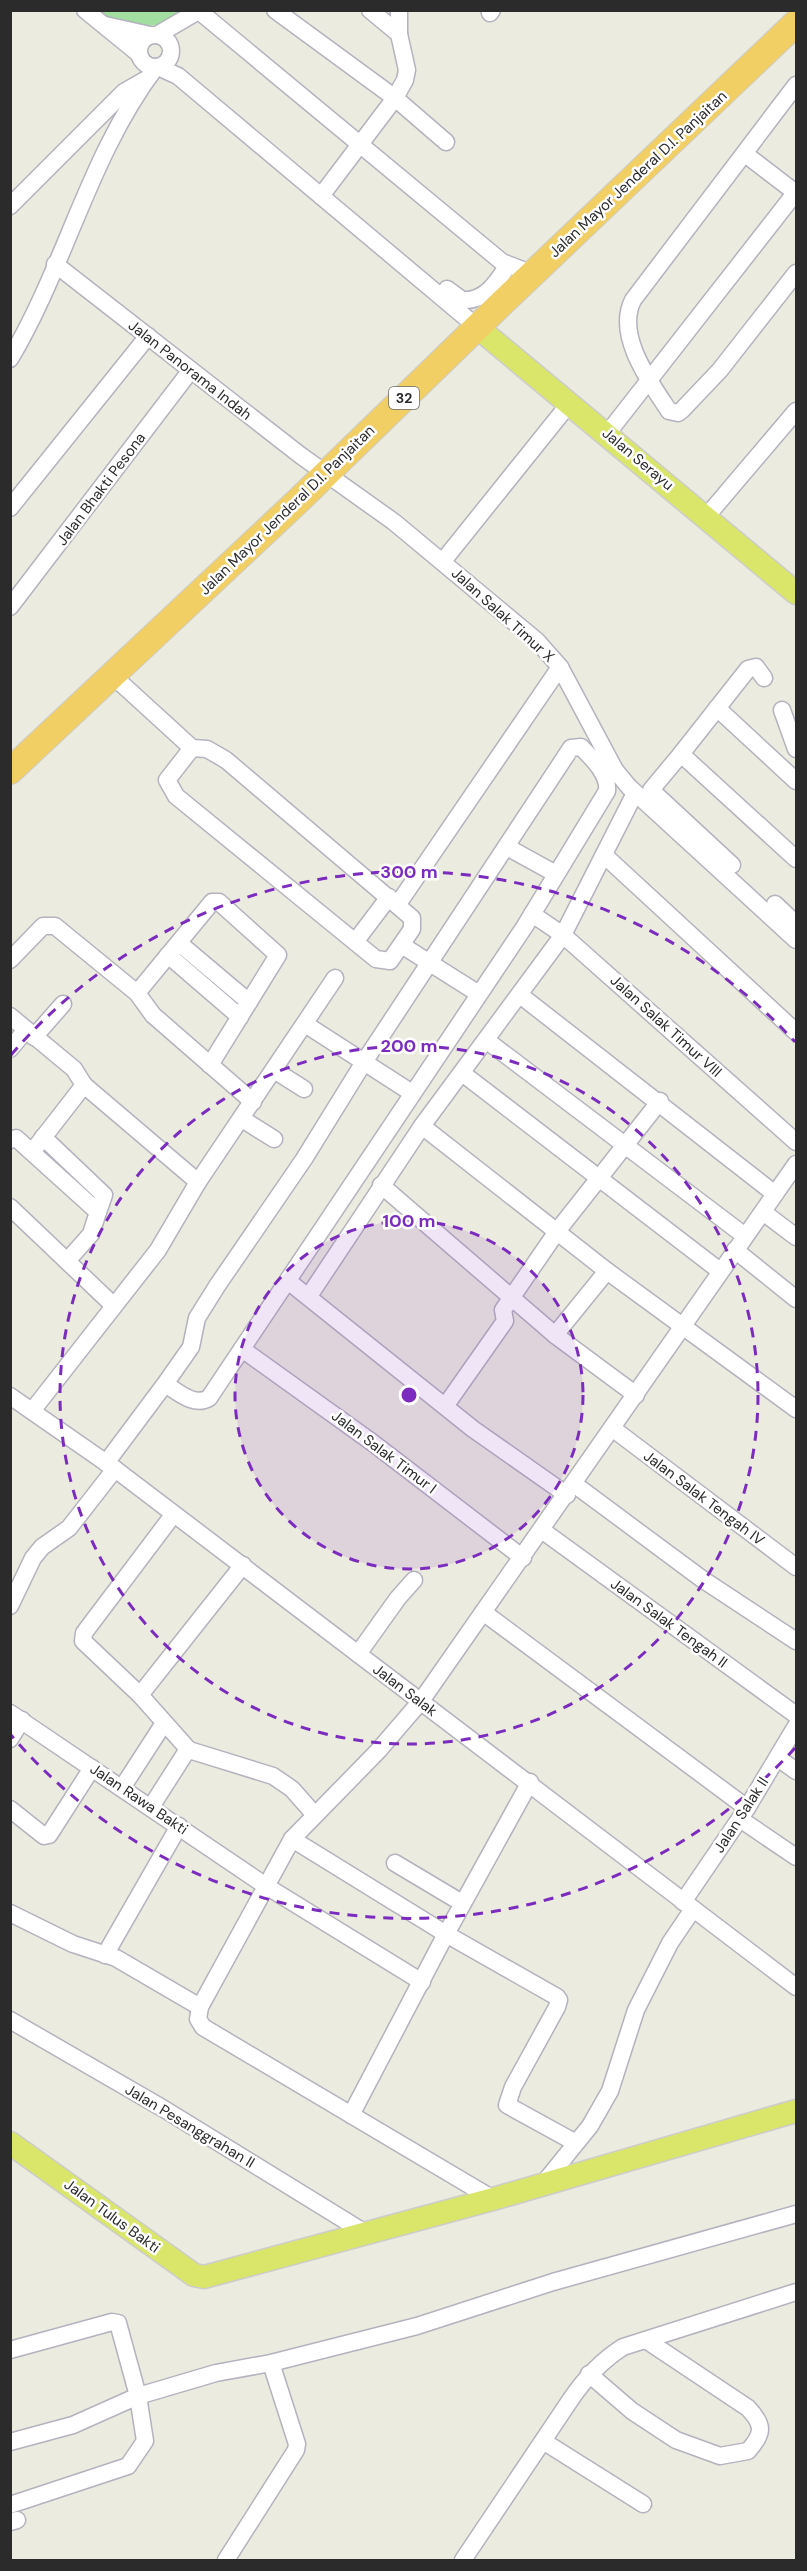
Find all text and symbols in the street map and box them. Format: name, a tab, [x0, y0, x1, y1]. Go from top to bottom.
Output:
street label: Jalan Mayor Jenderal D.I. Panjaitan	[545, 86, 731, 262]
street label: Jalan Panorama Indah	[124, 316, 256, 424]
road number: 32	[389, 387, 419, 409]
street label: Jalan Mayor Jenderal D.I. Panjaitan	[195, 421, 379, 599]
street label: Jalan Serayu	[598, 423, 678, 495]
street label: Jalan Bhakti Pesona	[52, 428, 150, 550]
street label: Jalan Salak Timur X	[447, 563, 559, 667]
text: 300 m	[380, 860, 438, 884]
street label: Jalan Salak Timur VIII	[606, 970, 726, 1082]
text: 200 m	[381, 1034, 437, 1058]
text: 100 m	[382, 1209, 436, 1233]
centre of rings	[399, 1385, 419, 1405]
street label: Jalan Salak Timur I	[327, 1406, 441, 1498]
street label: Jalan Salak Tengah IV	[639, 1446, 769, 1550]
street label: Jalan Salak Tengah II	[606, 1574, 732, 1672]
street label: Jalan Salak	[369, 1659, 442, 1721]
street label: Jalan Rawa Bakti	[86, 1759, 192, 1839]
street label: Jalan Salak II	[709, 1773, 773, 1857]
street label: Jalan Pesanggrahan II	[122, 2079, 258, 2173]
street label: Jalan Tulus Bakti	[60, 2174, 164, 2258]

